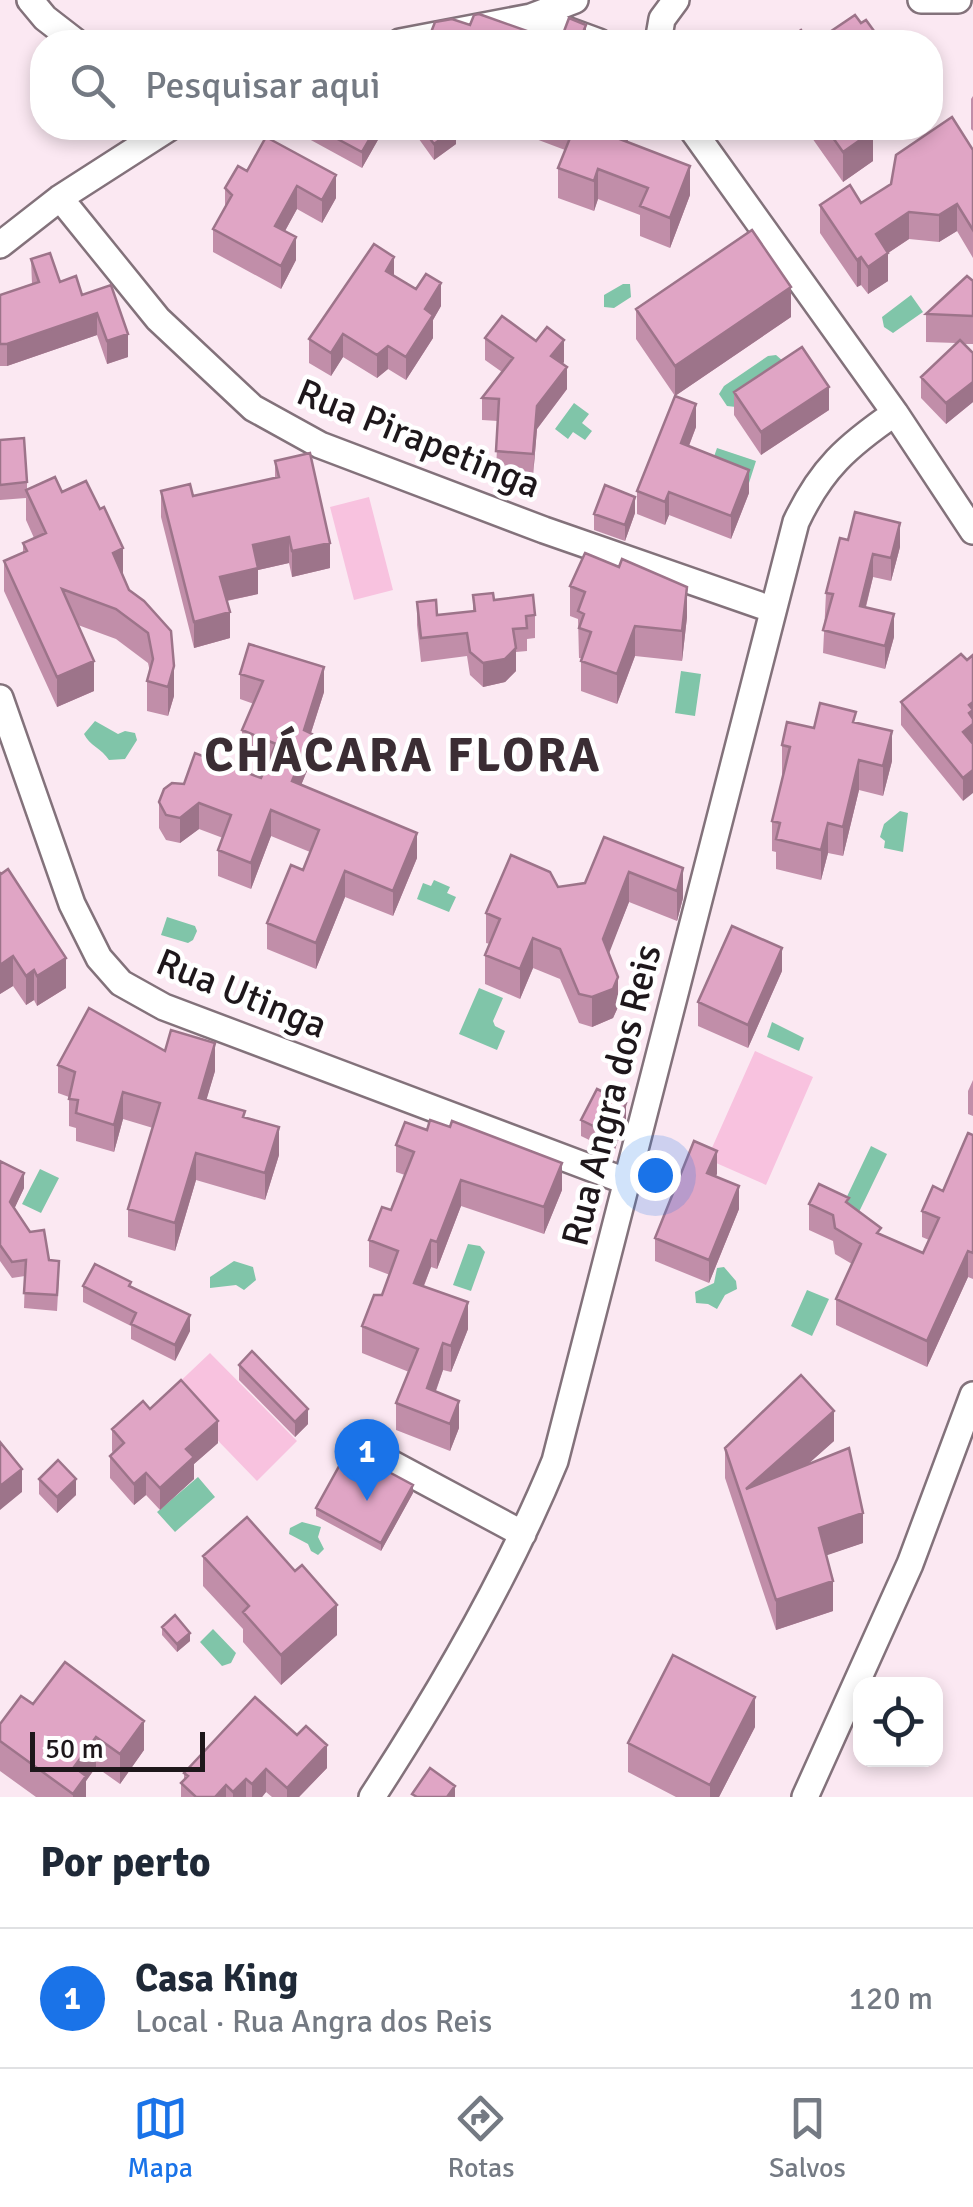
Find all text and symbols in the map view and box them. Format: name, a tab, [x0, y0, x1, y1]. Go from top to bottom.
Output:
search box	[30, 30, 943, 140]
icon: search	[65, 58, 120, 113]
text: Pesquisar aqui	[145, 62, 381, 109]
street label: Rua Pirapetinga	[290, 368, 547, 509]
district label: CHÁCARA FLORA	[204, 725, 602, 785]
street label: Rua Utinga	[150, 938, 334, 1049]
street label: Rua Angra dos Reis	[551, 940, 672, 1251]
your location	[630, 1150, 681, 1201]
pin: 1	[334, 1418, 400, 1501]
map controls	[853, 1677, 943, 1767]
button: locate	[853, 1677, 943, 1767]
scale bar	[30, 1727, 205, 1772]
text: 50 m	[45, 1732, 104, 1766]
text: Por perto	[40, 1837, 211, 1888]
text: Casa King	[135, 1955, 298, 2002]
text: 1	[64, 1979, 81, 2018]
text: 120 m	[849, 1979, 933, 2018]
text: Local · Rua Angra dos Reis	[135, 2002, 492, 2041]
tab: Mapa	[127, 2091, 193, 2185]
tab: Rotas	[447, 2091, 514, 2185]
tab: Salvos	[769, 2091, 846, 2185]

